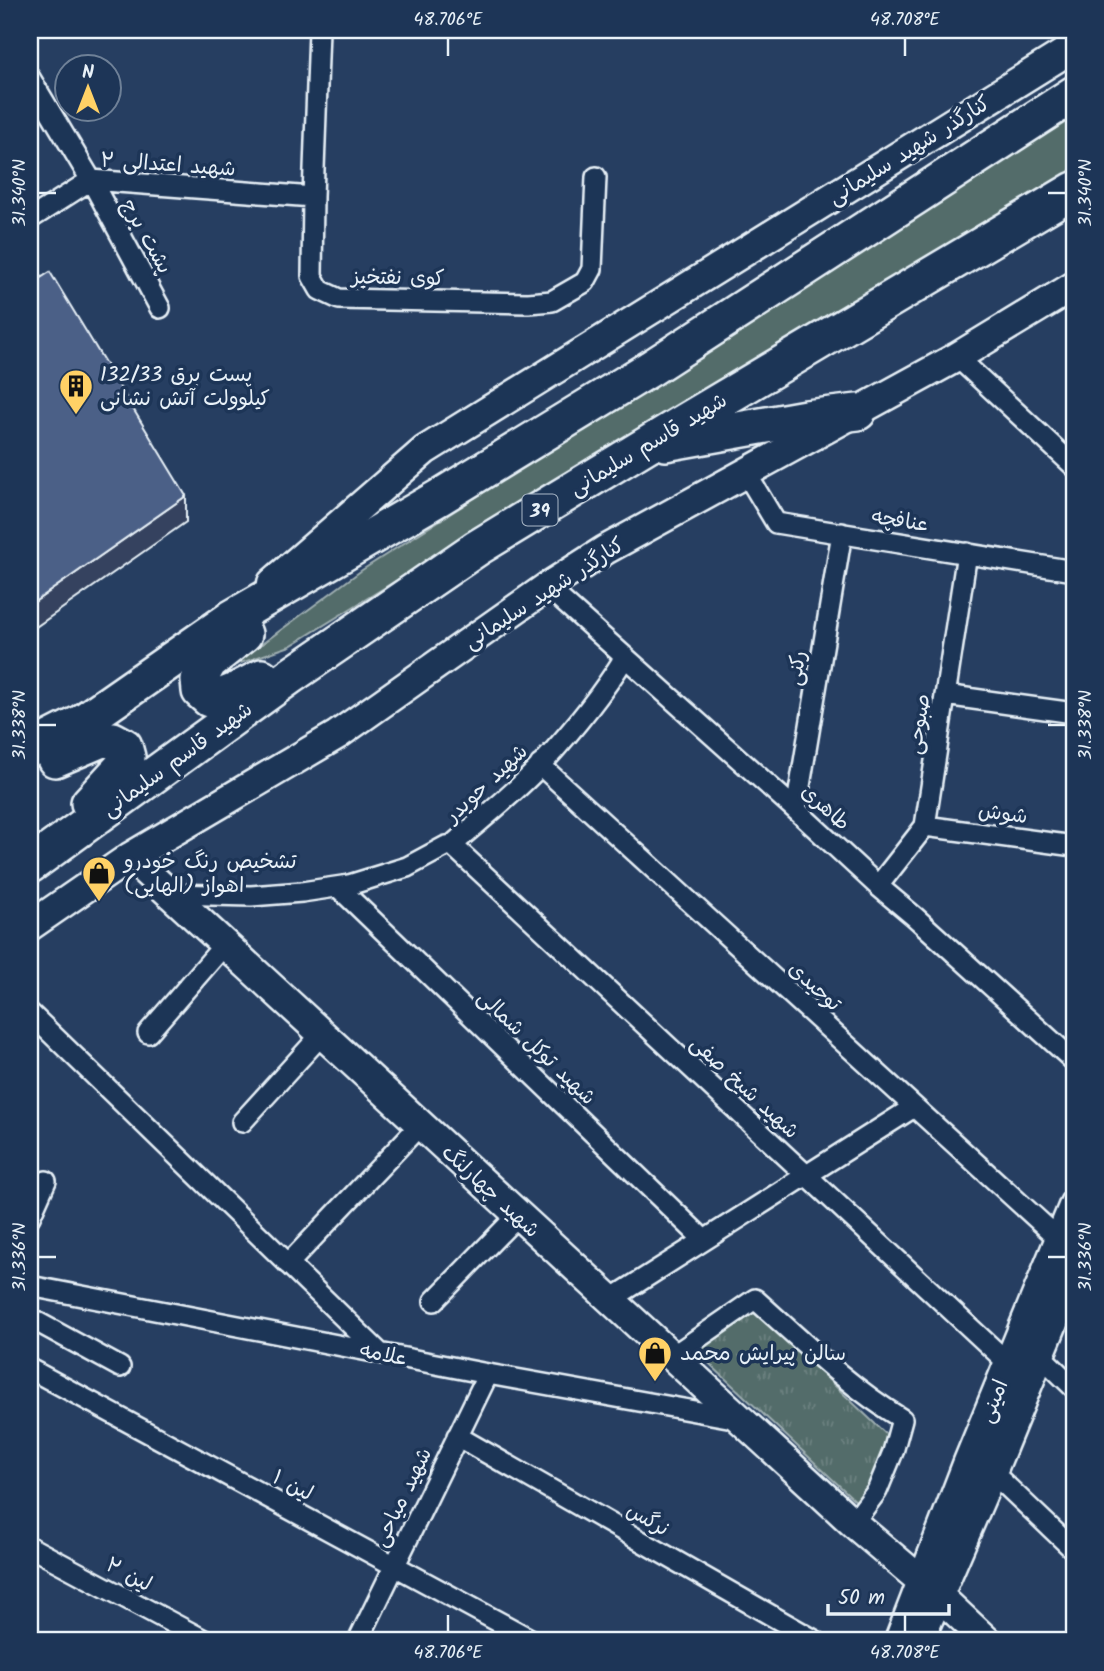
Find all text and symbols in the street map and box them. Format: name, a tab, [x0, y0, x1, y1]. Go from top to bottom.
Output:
text: 48.706°E	[414, 6, 483, 35]
text: 48.708°E	[870, 6, 940, 35]
north arrow	[52, 52, 122, 122]
text: N	[82, 58, 94, 88]
street label: کنارگذر شهید سلیمانی	[822, 88, 998, 215]
street label: شهید اعتدالی ۲	[99, 144, 237, 187]
text: 31.340°N	[6, 159, 35, 227]
text: 31.340°N	[1072, 159, 1101, 227]
street label: پشت برج	[111, 193, 180, 280]
street label: کوی نفتخیز	[349, 261, 445, 296]
place label: پست برق 132/33 کیلوولت آتش نشانی	[100, 359, 270, 416]
building icon: پست برق 132/33 کیلوولت آتش نشانی	[57, 367, 95, 416]
street label: شهید قاسم سلیمانی	[563, 385, 734, 506]
road number: 39	[522, 495, 558, 526]
street label: عنافچه	[869, 501, 931, 542]
street label: کنارگذر شهید سلیمانی	[458, 530, 632, 659]
street label: رکنی	[778, 648, 817, 688]
text: 31.338°N	[6, 690, 35, 760]
text: 31.338°N	[1072, 690, 1101, 760]
street label: صبوحی	[898, 692, 941, 757]
street label: شهید قاسم سلیمانی	[96, 694, 260, 826]
street label: شهید حویدر	[436, 737, 536, 833]
street label: طاهری	[793, 777, 857, 840]
street label: شوش	[976, 795, 1030, 834]
place label: تشخیص رنگ خودرو اهواز (الهایی)	[122, 846, 298, 903]
shop icon: تشخیص رنگ خودرو اهواز (الهایی)	[80, 854, 118, 903]
street label: توحیدی	[780, 954, 849, 1021]
street label: شهید توکل شمالی	[469, 983, 603, 1114]
street label: شهید شیخ صفی	[682, 1028, 806, 1148]
street label: شهید چهارلنگ	[433, 1137, 547, 1247]
text: 31.336°N	[6, 1222, 35, 1292]
text: 31.336°N	[1072, 1222, 1101, 1292]
shop icon: سالن پیرایش محمد	[636, 1334, 674, 1383]
street label: علامه	[357, 1335, 411, 1376]
place label: سالن پیرایش محمد	[680, 1338, 846, 1371]
street label: امینی	[971, 1375, 1018, 1428]
street label: شهید میاحی	[365, 1442, 442, 1553]
street label: لین ۱	[266, 1462, 319, 1511]
street label: نرگس	[619, 1495, 675, 1546]
street label: لین ۲	[99, 1549, 158, 1601]
scale bar	[828, 1573, 948, 1617]
text: 50 m	[838, 1582, 885, 1615]
text: 48.706°E	[414, 1639, 483, 1668]
text: 48.708°E	[870, 1639, 940, 1668]

